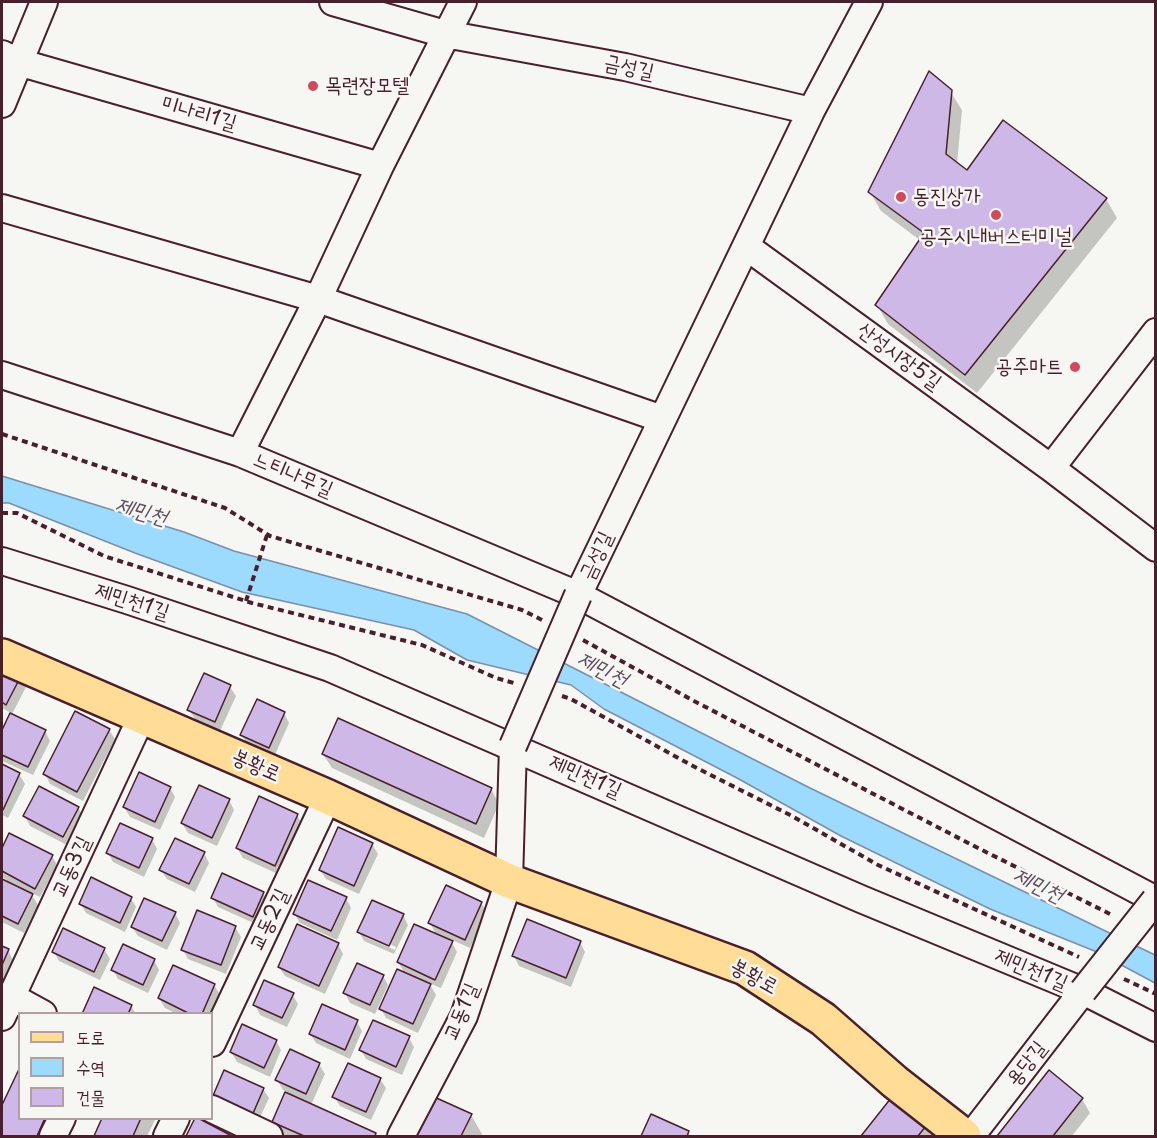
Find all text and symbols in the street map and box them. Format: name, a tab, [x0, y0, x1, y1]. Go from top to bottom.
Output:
street label: 금성길	[602, 50, 656, 86]
place label: 목련장모텔	[325, 73, 409, 99]
marker: 목련장모텔	[306, 79, 320, 93]
street label: 미나리1길	[159, 91, 239, 137]
place label: 동진상가	[913, 184, 981, 210]
marker: 동진상가	[894, 190, 908, 204]
marker: 공주시내버스터미널	[989, 208, 1003, 222]
place label: 공주시내버스터미널	[920, 224, 1072, 250]
street label: 산성시장5길	[852, 318, 946, 396]
place label: 공주마트	[995, 354, 1063, 380]
marker: 공주마트	[1068, 360, 1082, 374]
street label: 느티나무길	[249, 447, 337, 503]
water label: 제민천	[112, 492, 170, 532]
street label: 금성길	[575, 528, 619, 584]
street label: 제민천1길	[91, 578, 173, 626]
water label: 제민천	[572, 646, 632, 694]
street label: 봉황로	[228, 744, 284, 788]
street label: 제민천1길	[545, 750, 625, 804]
street label: 교동3길	[47, 832, 97, 902]
water label: 제민천	[1008, 862, 1068, 910]
street label: 교동2길	[245, 885, 295, 955]
street label: 제민천1길	[991, 943, 1071, 997]
street label: 봉황로	[726, 954, 782, 1000]
street label: 교동1길	[439, 979, 485, 1045]
legend	[18, 1012, 213, 1120]
text: 도로	[76, 1023, 105, 1050]
street label: 용당길	[1001, 1036, 1053, 1092]
text: 수역	[76, 1053, 105, 1080]
text: 건물	[76, 1083, 105, 1110]

